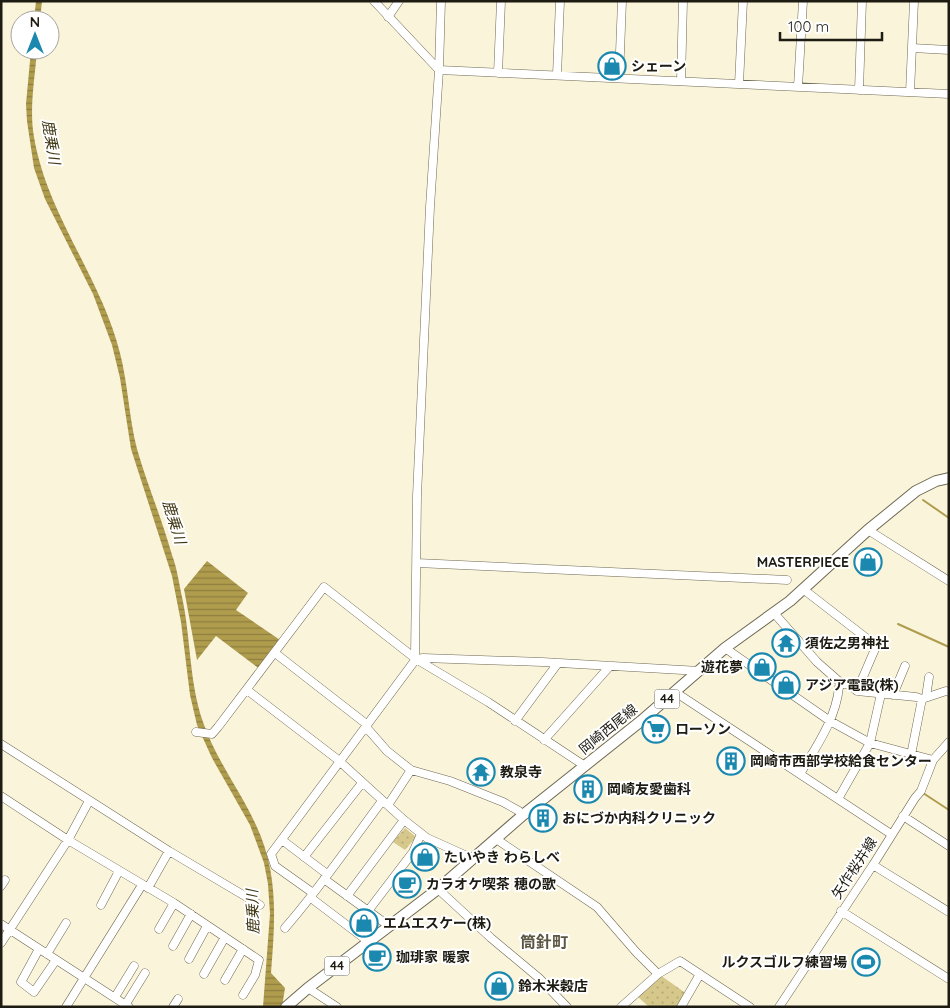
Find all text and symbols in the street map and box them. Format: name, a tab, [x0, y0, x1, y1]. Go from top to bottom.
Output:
north arrow	[10, 10, 60, 60]
scale bar	[780, 10, 882, 42]
text: N	[30, 13, 40, 31]
text: 100 m	[788, 17, 829, 36]
shop icon: シェーン	[597, 51, 627, 81]
place label: シェーン	[631, 57, 686, 75]
water label: 鹿乗川	[39, 118, 65, 168]
water label: 鹿乗川	[159, 498, 191, 548]
shop icon: MASTERPIECE	[853, 547, 883, 577]
place label: MASTERPIECE	[757, 553, 849, 571]
temple icon: 須佐之男神社	[771, 628, 801, 658]
place label: 須佐之男神社	[805, 634, 889, 652]
shop icon: 遊花夢	[747, 652, 777, 682]
place label: 遊花夢	[701, 658, 743, 676]
shop icon: アジア電設(株)	[771, 670, 801, 700]
place label: アジア電設(株)	[805, 676, 898, 694]
road number: 44	[654, 690, 680, 709]
street label: 岡崎西尾線	[575, 700, 641, 758]
supermarket icon: ローソン	[641, 714, 671, 744]
place label: ローソン	[675, 720, 731, 738]
building icon: 岡崎市西部学校給食センター	[716, 746, 746, 776]
place label: 岡崎市西部学校給食センター	[750, 752, 932, 770]
temple icon: 教泉寺	[466, 757, 496, 787]
place label: 教泉寺	[500, 763, 542, 781]
building icon: 岡崎友愛歯科	[573, 774, 603, 804]
place label: 岡崎友愛歯科	[607, 780, 691, 798]
building icon: おにづか内科クリニック	[528, 803, 558, 833]
place label: おにづか内科クリニック	[562, 809, 716, 827]
street label: 矢作桜井線	[827, 834, 881, 902]
shop icon: たいやき わらしべ	[410, 842, 440, 872]
place label: たいやき わらしべ	[444, 848, 560, 866]
cafe icon: カラオケ喫茶 穂の歌	[392, 869, 422, 899]
place label: カラオケ喫茶 穂の歌	[426, 875, 556, 893]
water label: 鹿乗川	[242, 887, 263, 935]
shop icon: エムエスケー(株)	[349, 908, 379, 938]
place label: エムエスケー(株)	[383, 914, 491, 932]
district label: 筒針町	[520, 932, 568, 952]
cafe icon: 珈琲家 暖家	[362, 942, 392, 972]
sports icon: ルクスゴルフ練習場	[851, 947, 881, 977]
place label: 珈琲家 暖家	[396, 948, 470, 966]
place label: ルクスゴルフ練習場	[721, 953, 847, 971]
road number: 44	[324, 956, 350, 976]
shop icon: 鈴木米穀店	[484, 971, 514, 1001]
place label: 鈴木米穀店	[518, 977, 588, 995]

